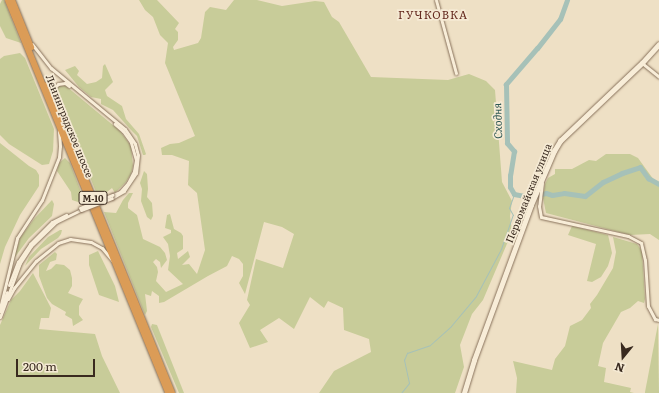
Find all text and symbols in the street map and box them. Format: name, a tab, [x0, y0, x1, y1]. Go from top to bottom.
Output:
district label: ГУЧКОВКА	[398, 7, 468, 21]
street label: Ленинградское шоссе	[44, 73, 96, 179]
water label: Сходня	[490, 103, 504, 139]
street label: Первомайская улица	[503, 142, 553, 244]
road number: М-10	[78, 191, 108, 205]
north arrow	[603, 337, 643, 377]
scale bar	[18, 351, 97, 377]
text: 200 m	[23, 357, 57, 375]
text: N	[612, 359, 626, 377]

